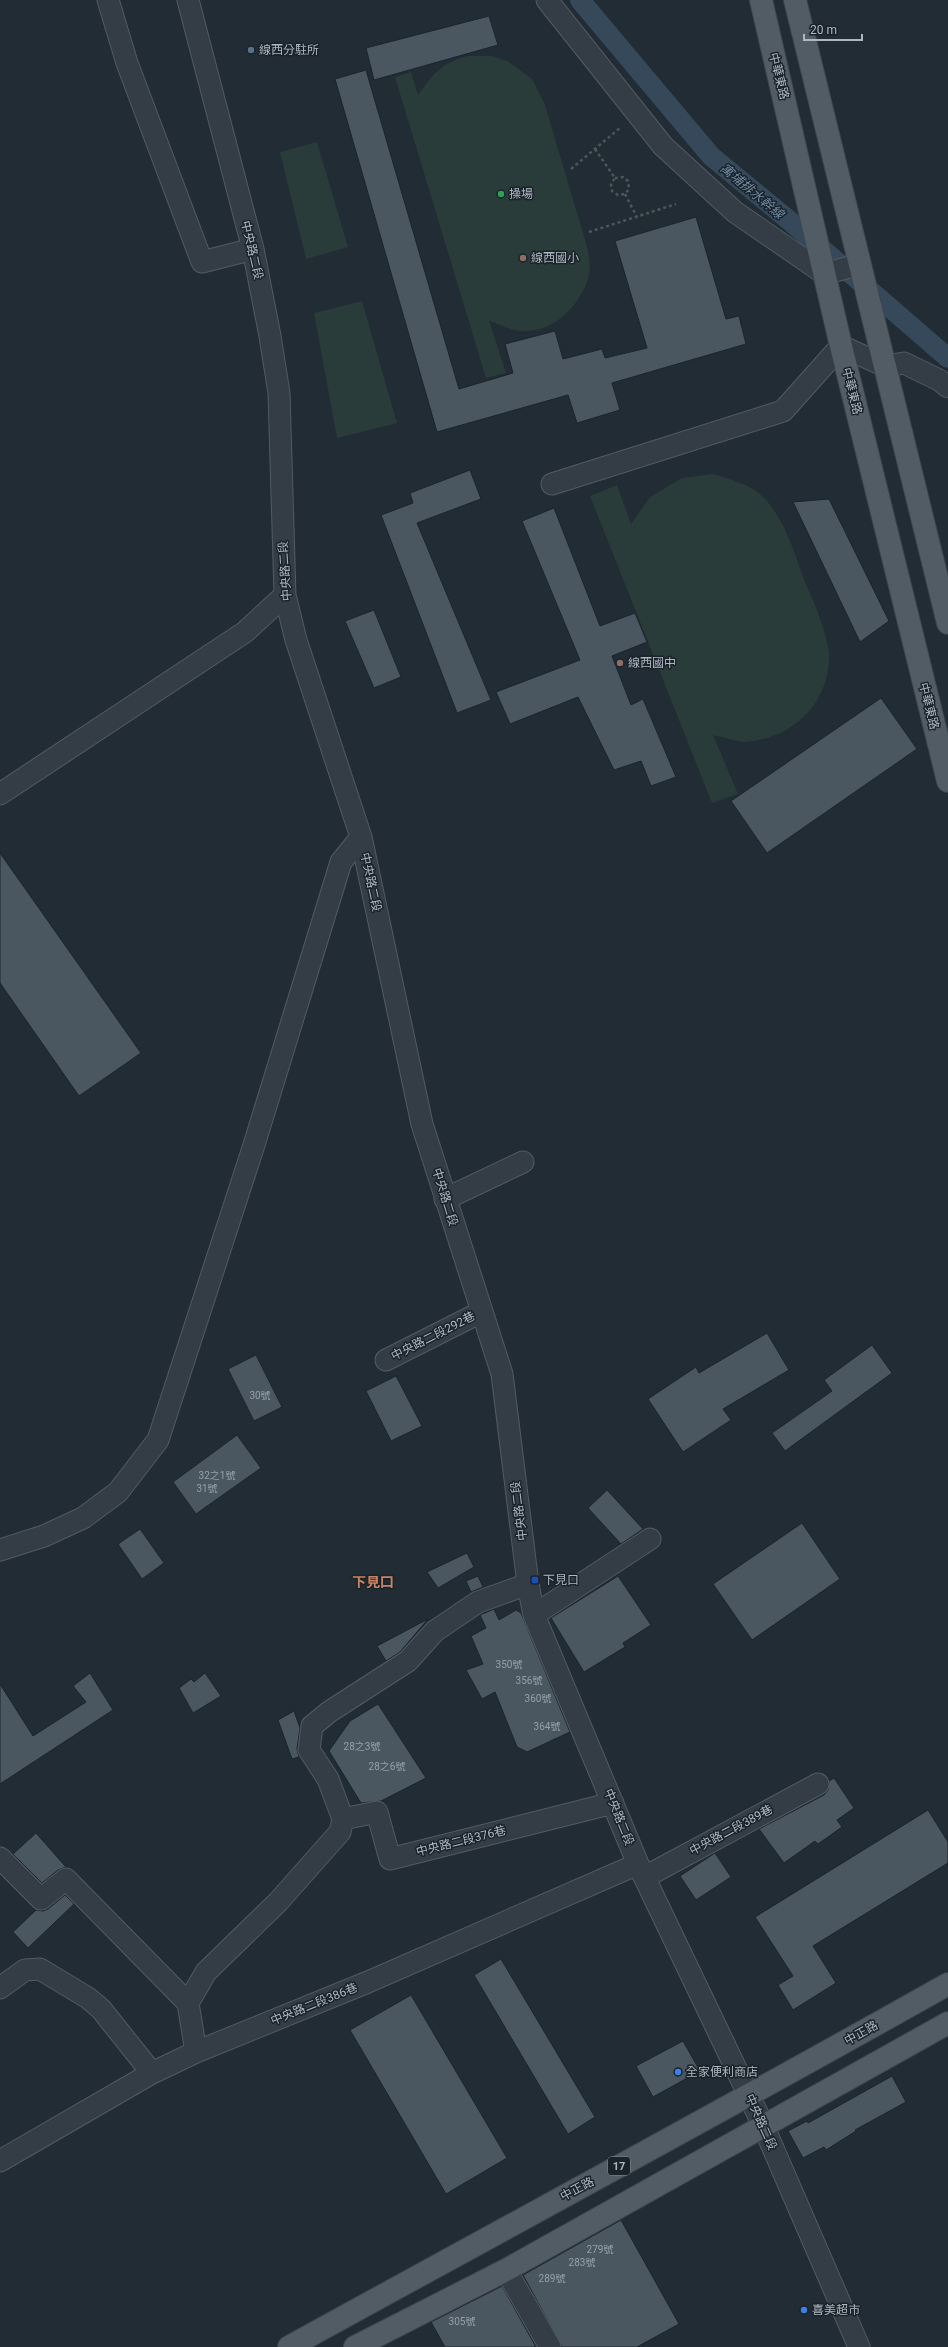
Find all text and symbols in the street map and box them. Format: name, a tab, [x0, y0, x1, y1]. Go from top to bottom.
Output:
scale bar	[804, 16, 862, 42]
text: 20 m	[810, 23, 837, 37]
place label: 線西分駐所	[259, 43, 319, 57]
marker: 線西分駐所	[246, 45, 256, 55]
street label: 中華東路	[766, 51, 792, 101]
water label: 寓埔排水幹線	[717, 160, 788, 223]
place label: 操場	[509, 187, 533, 201]
marker: 操場	[496, 189, 506, 199]
street label: 中央路二段	[238, 219, 266, 281]
place label: 線西國小	[531, 251, 579, 265]
marker: 線西國小	[518, 253, 528, 263]
street label: 中華東路	[839, 366, 865, 416]
street label: 中央路二段	[276, 541, 294, 601]
place label: 線西國中	[628, 656, 676, 670]
marker: 線西國中	[615, 658, 625, 668]
street label: 中華東路	[916, 681, 942, 731]
street label: 中央路二段	[358, 851, 384, 913]
street label: 中央路二段	[430, 1166, 460, 1228]
street label: 中央路二段292巷	[389, 1309, 477, 1363]
house number: 30號	[249, 1390, 271, 1401]
house number: 32之1號	[199, 1470, 235, 1481]
street label: 中央路二段	[508, 1480, 530, 1542]
house number: 31號	[196, 1483, 218, 1494]
place label: 下見口	[543, 1573, 579, 1587]
district label: 下見口	[352, 1574, 394, 1590]
marker: 下見口	[530, 1575, 540, 1585]
house number: 350號	[496, 1659, 522, 1670]
house number: 356號	[516, 1675, 542, 1686]
house number: 360號	[525, 1693, 551, 1704]
house number: 364號	[534, 1721, 560, 1732]
house number: 28之3號	[344, 1741, 380, 1752]
house number: 28之6號	[369, 1761, 405, 1772]
street label: 中央路二段	[601, 1787, 637, 1847]
street label: 中央路二段389巷	[687, 1802, 775, 1858]
street label: 中央路二段376巷	[415, 1823, 507, 1859]
street label: 中央路二段386巷	[269, 1980, 359, 2028]
street label: 中正路	[842, 2018, 880, 2048]
place label: 全家便利商店	[686, 2065, 758, 2079]
marker: 全家便利商店	[673, 2067, 683, 2077]
street label: 中央路二段	[742, 2092, 780, 2152]
road number: 17	[608, 2157, 630, 2175]
street label: 中正路	[558, 2174, 596, 2204]
house number: 279號	[587, 2244, 613, 2255]
house number: 283號	[569, 2257, 595, 2268]
house number: 289號	[539, 2273, 565, 2284]
place label: 喜美超市	[812, 2303, 860, 2317]
marker: 喜美超市	[799, 2305, 809, 2315]
house number: 305號	[449, 2316, 475, 2327]

